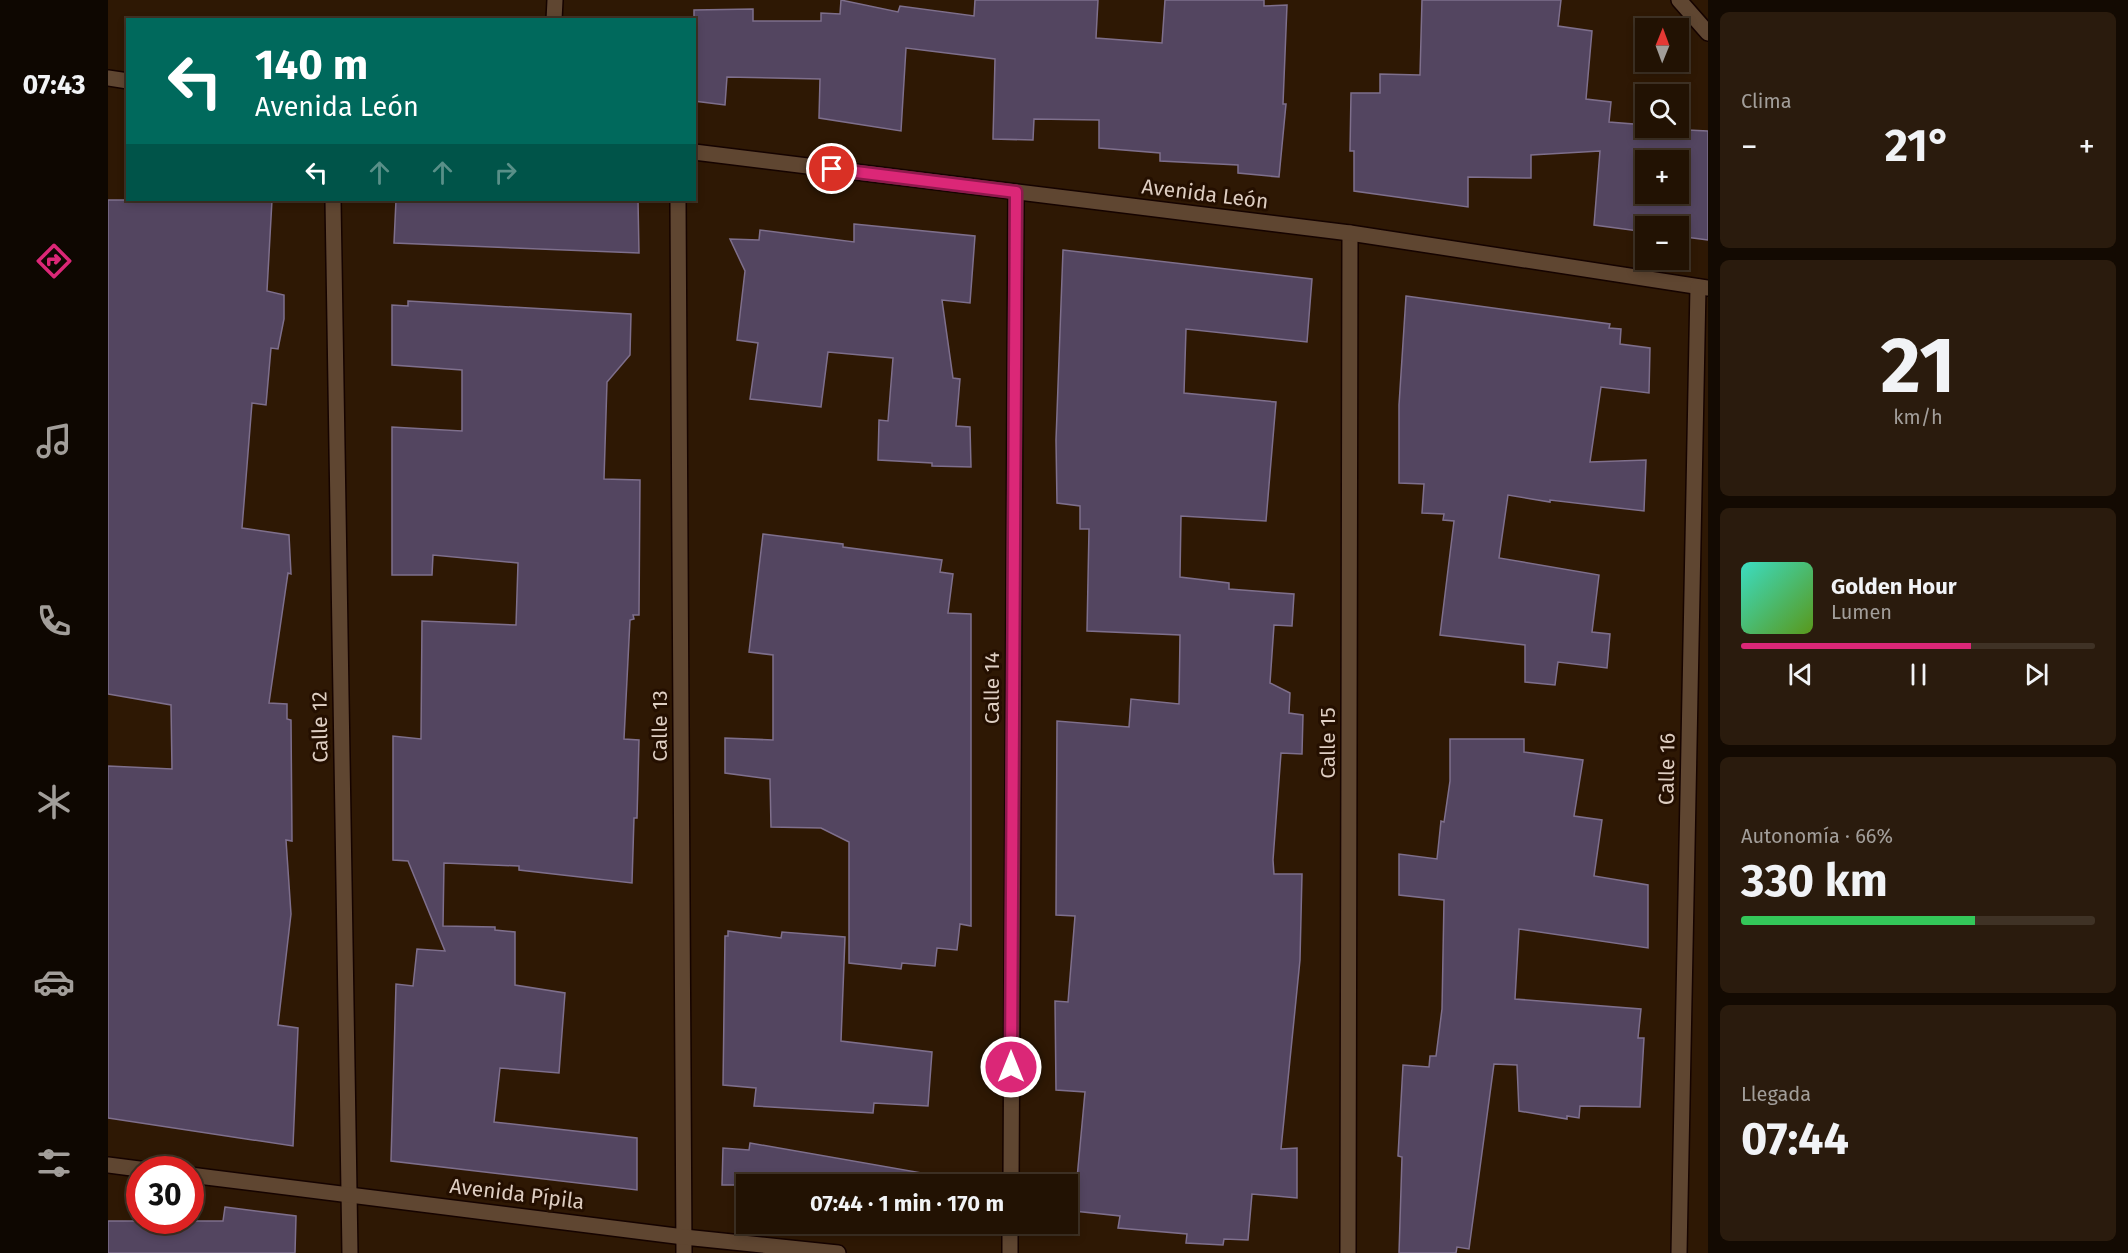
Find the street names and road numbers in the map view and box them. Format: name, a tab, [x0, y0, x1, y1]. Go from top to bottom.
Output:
street label: Avenida León	[1140, 173, 1270, 215]
street label: Calle 14	[979, 652, 1005, 724]
street label: Calle 13	[647, 690, 673, 762]
street label: Calle 12	[306, 691, 334, 763]
street label: Calle 15	[1315, 707, 1341, 779]
street label: Calle 16	[1653, 733, 1681, 805]
street label: Avenida Pípila	[448, 1173, 586, 1215]

